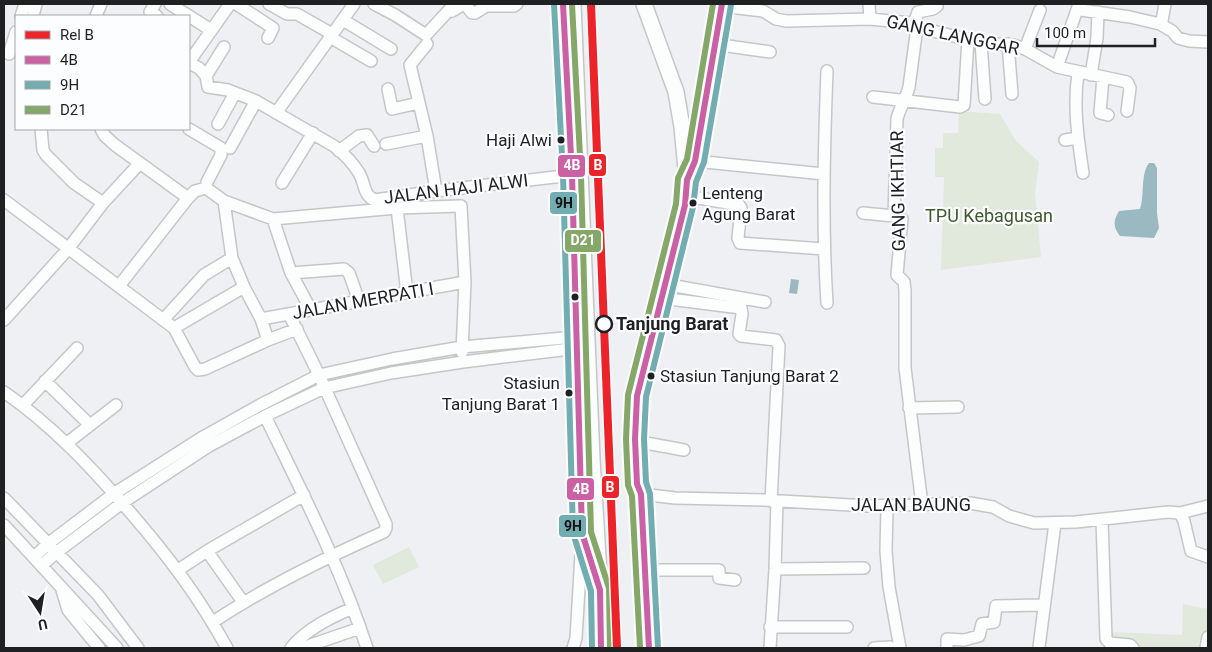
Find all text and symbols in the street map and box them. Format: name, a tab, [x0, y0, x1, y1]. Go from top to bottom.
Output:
street label: GANG LANGGAR	[885, 10, 1021, 59]
legend	[15, 15, 190, 130]
scale bar	[1037, 15, 1154, 47]
text: 100 m	[1044, 24, 1086, 42]
text: Rel B	[60, 26, 94, 44]
text: 4B	[60, 51, 78, 69]
text: 9H	[60, 76, 79, 94]
text: D21	[60, 101, 87, 119]
place label: Haji Alwi	[486, 130, 552, 150]
street label: GANG IKHTIAR	[886, 130, 909, 252]
marker: Haji Alwi	[556, 135, 566, 145]
line badge: B	[588, 153, 607, 177]
line badge: 4B	[557, 154, 586, 178]
text: 4B	[564, 157, 581, 173]
text: B	[594, 157, 603, 173]
street label: JALAN HAJI ALWI	[382, 169, 529, 208]
place label: Lenteng Agung Barat	[702, 183, 795, 224]
line badge: 9H	[549, 191, 578, 215]
text: 9H	[555, 195, 573, 211]
marker: Lenteng Agung Barat	[688, 198, 698, 208]
park label: TPU Kebagusan	[925, 205, 1053, 226]
line badge: D21	[564, 229, 602, 253]
text: D21	[570, 232, 596, 248]
street label: JALAN MERPATI I	[291, 278, 435, 323]
unlabelled marker	[570, 292, 580, 302]
place label: Tanjung Barat	[616, 313, 728, 334]
marker: Tanjung Barat	[595, 315, 613, 333]
place label: Stasiun Tanjung Barat 2	[660, 366, 839, 386]
marker: Stasiun Tanjung Barat 2	[646, 371, 656, 381]
place label: Stasiun Tanjung Barat 1	[442, 373, 560, 414]
marker: Stasiun Tanjung Barat 1	[564, 388, 574, 398]
line badge: B	[601, 475, 620, 499]
line badge: 4B	[566, 477, 595, 501]
text: B	[606, 479, 615, 495]
text: 4B	[573, 481, 590, 497]
street label: JALAN BAUNG	[851, 494, 971, 515]
line badge: 9H	[558, 514, 587, 538]
text: 9H	[564, 518, 582, 534]
north arrow	[15, 587, 65, 637]
text: U	[37, 616, 49, 634]

